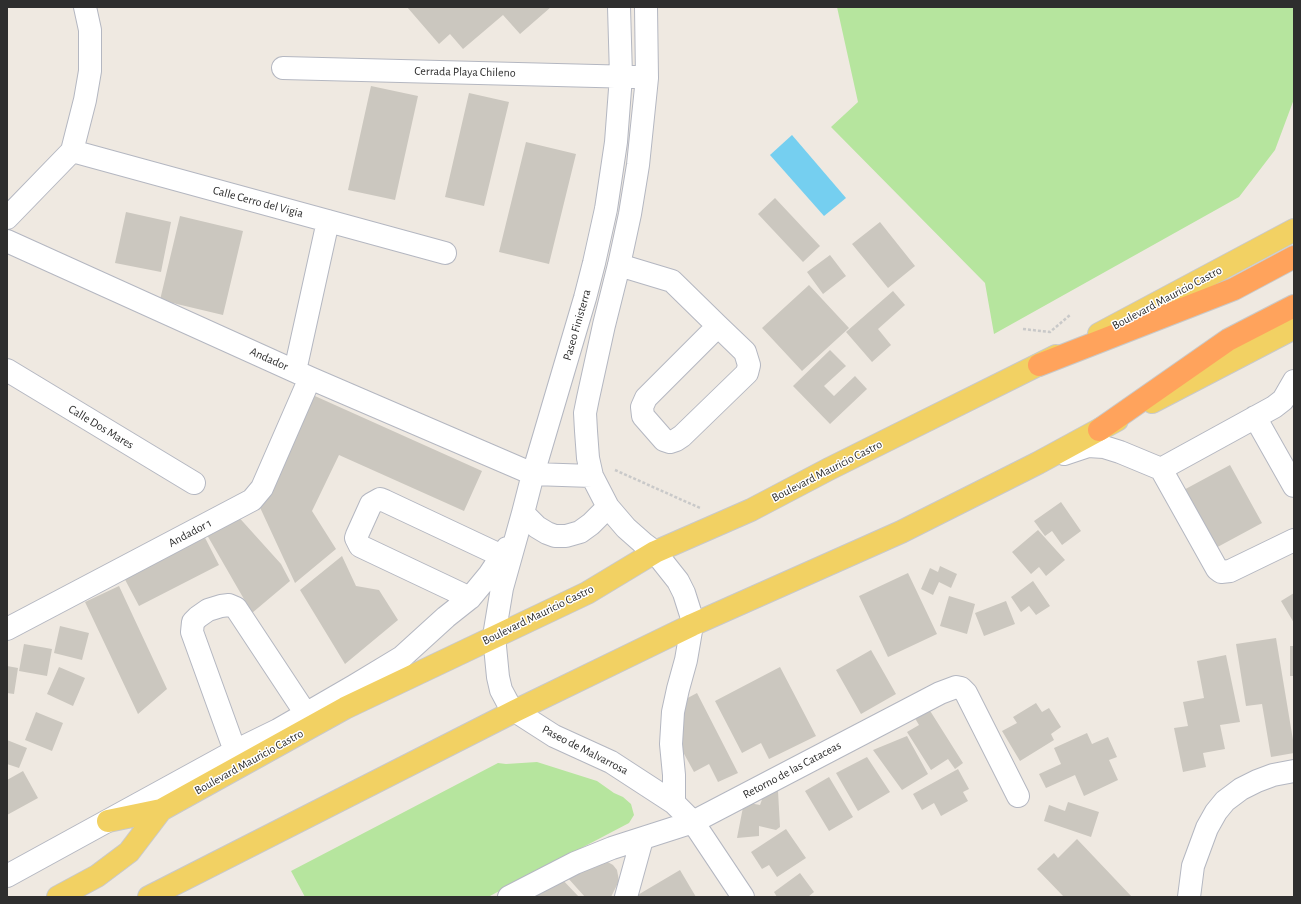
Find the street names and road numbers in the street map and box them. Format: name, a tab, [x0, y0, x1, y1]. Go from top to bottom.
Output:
street label: Cerrada Playa Chileno	[414, 64, 516, 80]
street label: Calle Cerro del Vigia	[211, 183, 305, 221]
street label: Boulevard Mauricio Castro	[1110, 263, 1224, 333]
street label: Paseo Finisterra	[560, 288, 594, 362]
street label: Andador	[248, 344, 290, 374]
street label: Calle Dos Mares	[66, 402, 136, 452]
street label: Boulevard Mauricio Castro	[769, 437, 885, 505]
street label: Andador 1	[166, 516, 214, 550]
street label: Boulevard Mauricio Castro	[480, 582, 596, 648]
street label: Paseo de Malvarrosa	[539, 722, 631, 778]
street label: Boulevard Mauricio Castro	[192, 726, 306, 798]
street label: Retorno de las Cataceas	[740, 738, 844, 802]

